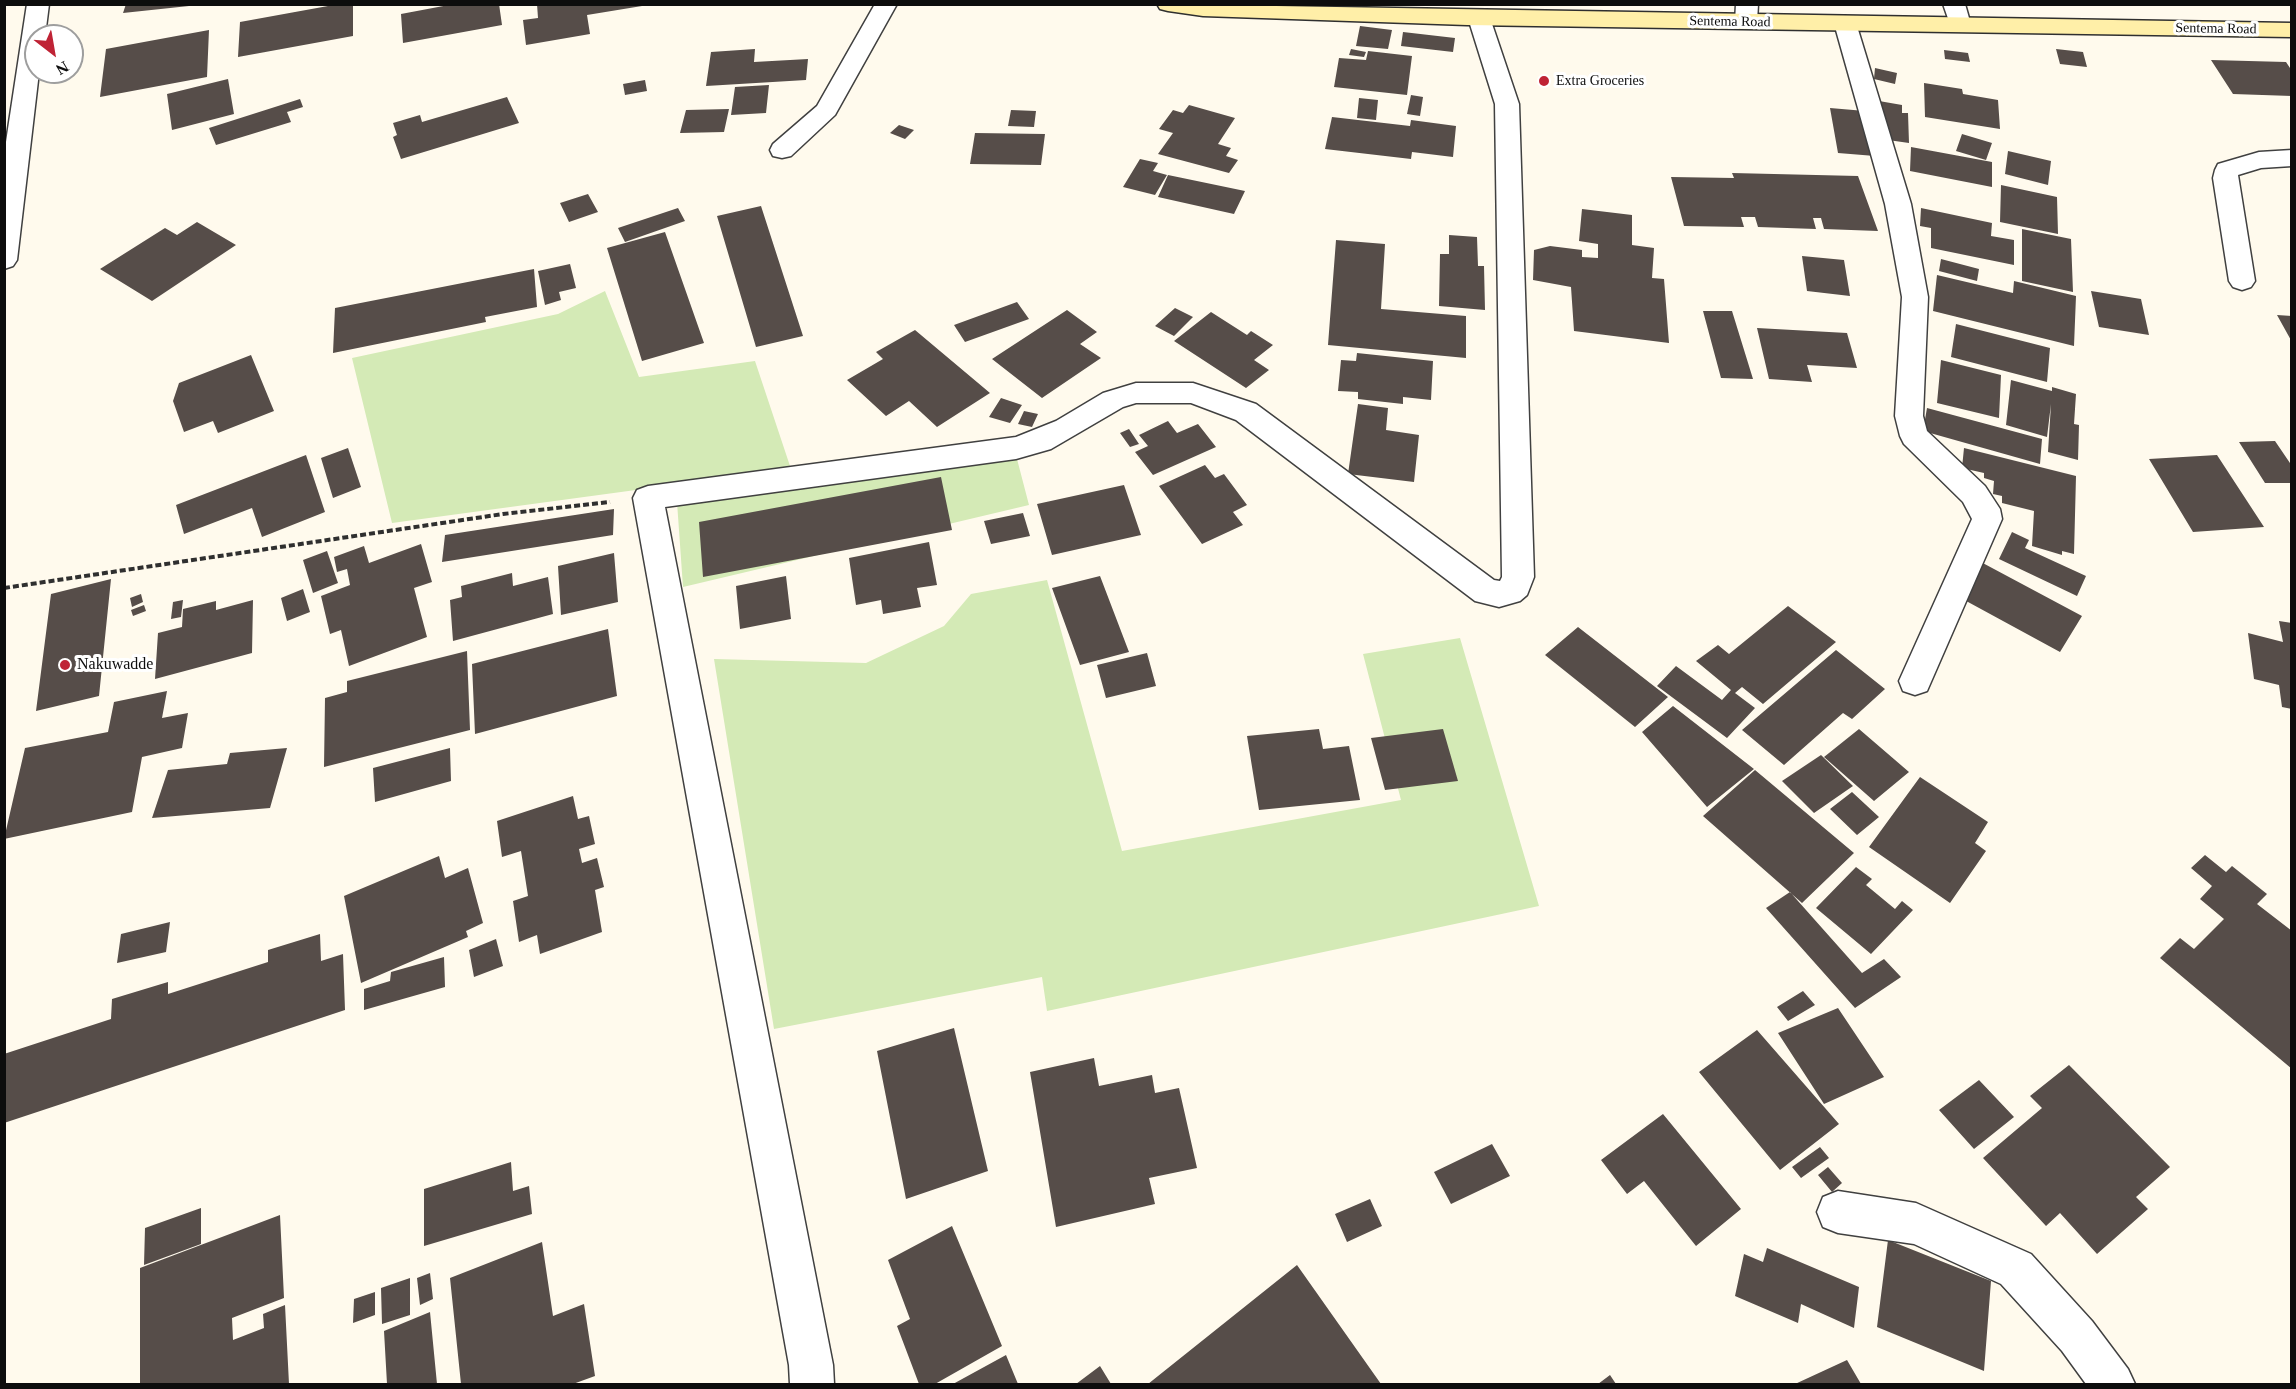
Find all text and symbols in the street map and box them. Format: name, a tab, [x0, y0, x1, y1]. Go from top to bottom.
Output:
street label: Sentema Road	[1689, 13, 1771, 31]
street label: Sentema Road	[2175, 20, 2257, 38]
north arrow	[24, 24, 84, 84]
text: N	[53, 58, 72, 78]
place label: Extra Groceries	[1556, 73, 1644, 89]
marker: Extra Groceries	[1537, 74, 1551, 88]
place label: Nakuwadde	[77, 655, 153, 675]
marker: Nakuwadde	[58, 658, 72, 672]

